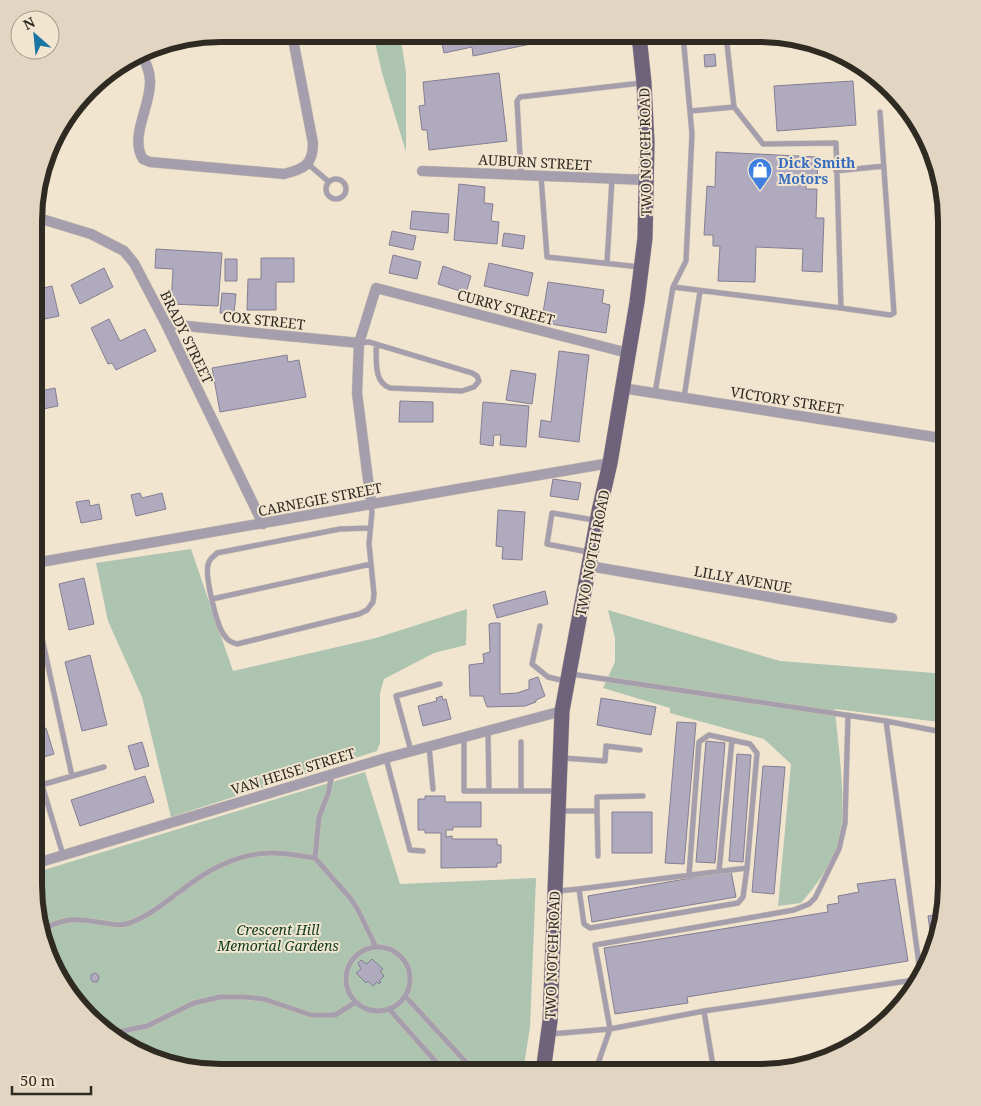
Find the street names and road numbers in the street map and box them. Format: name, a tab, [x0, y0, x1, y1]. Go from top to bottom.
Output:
street label: TWO NOTCH ROAD	[634, 88, 656, 216]
street label: AUBURN STREET	[478, 150, 593, 174]
street label: CURRY STREET	[455, 285, 557, 329]
street label: BRADY STREET	[156, 287, 218, 387]
street label: COX STREET	[222, 306, 307, 334]
street label: VICTORY STREET	[729, 382, 845, 418]
street label: CARNEGIE STREET	[256, 478, 384, 520]
street label: TWO NOTCH ROAD	[570, 488, 614, 618]
street label: LILLY AVENUE	[692, 561, 794, 597]
street label: VAN HEISE STREET	[229, 743, 358, 799]
street label: TWO NOTCH ROAD	[540, 890, 564, 1020]

